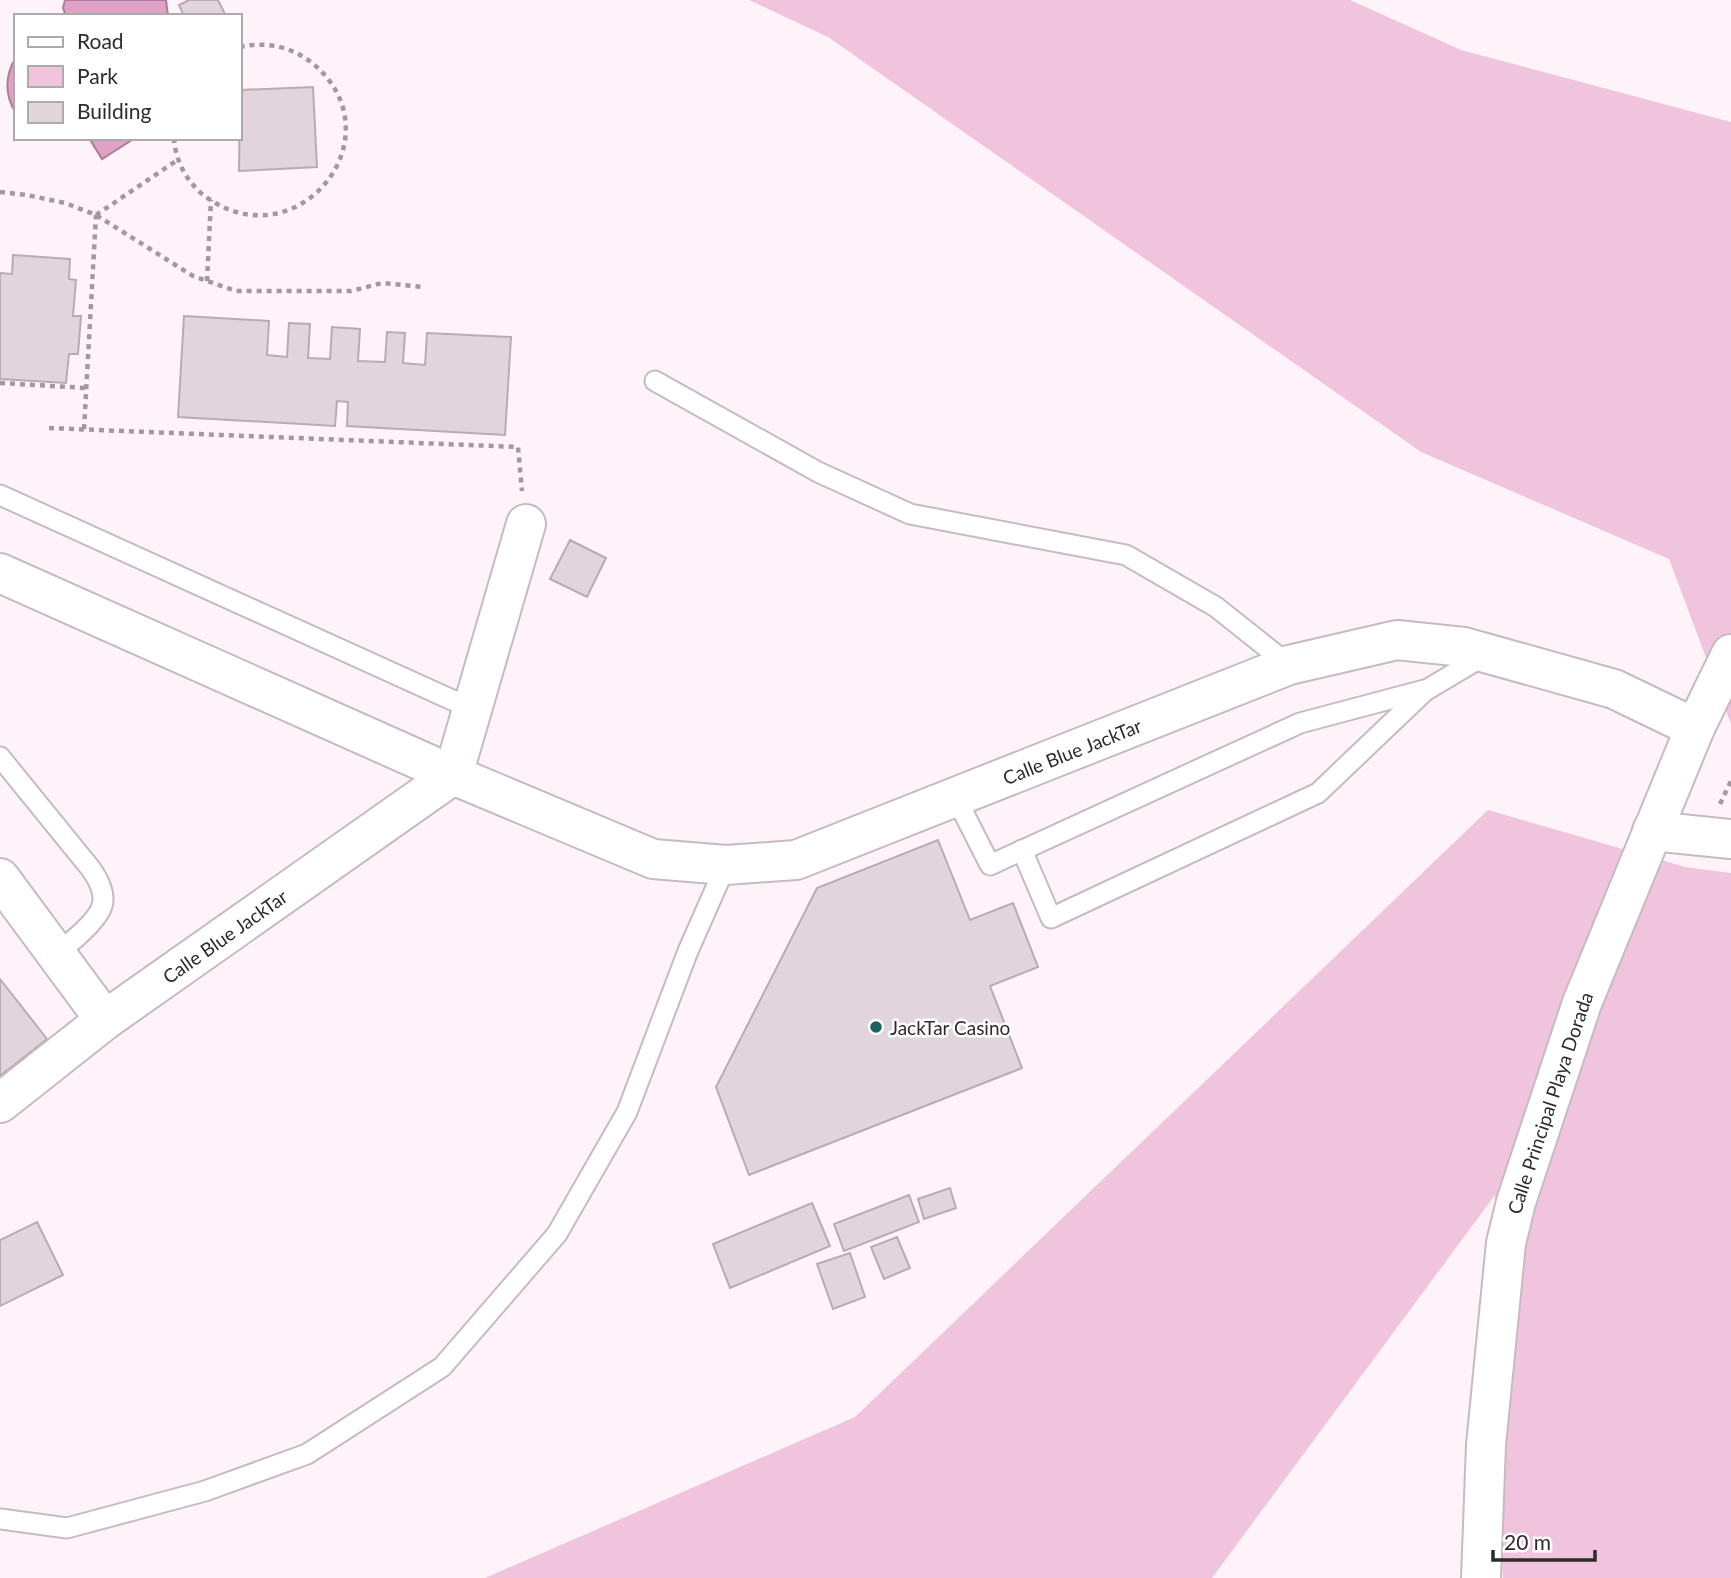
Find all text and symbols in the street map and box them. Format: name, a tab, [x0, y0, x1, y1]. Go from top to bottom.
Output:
legend	[14, 14, 242, 140]
text: Road	[77, 28, 124, 53]
text: Park	[77, 63, 118, 88]
text: Building	[77, 98, 152, 123]
street label: Calle Blue JackTar	[999, 713, 1145, 789]
street label: Calle Blue JackTar	[158, 884, 291, 988]
street label: Calle Principal Playa Dorada	[1502, 988, 1597, 1216]
place label: JackTar Casino	[890, 1016, 1010, 1039]
marker: JackTar Casino	[868, 1019, 884, 1035]
scale bar	[1493, 1518, 1594, 1562]
text: 20 m	[1504, 1529, 1551, 1554]

